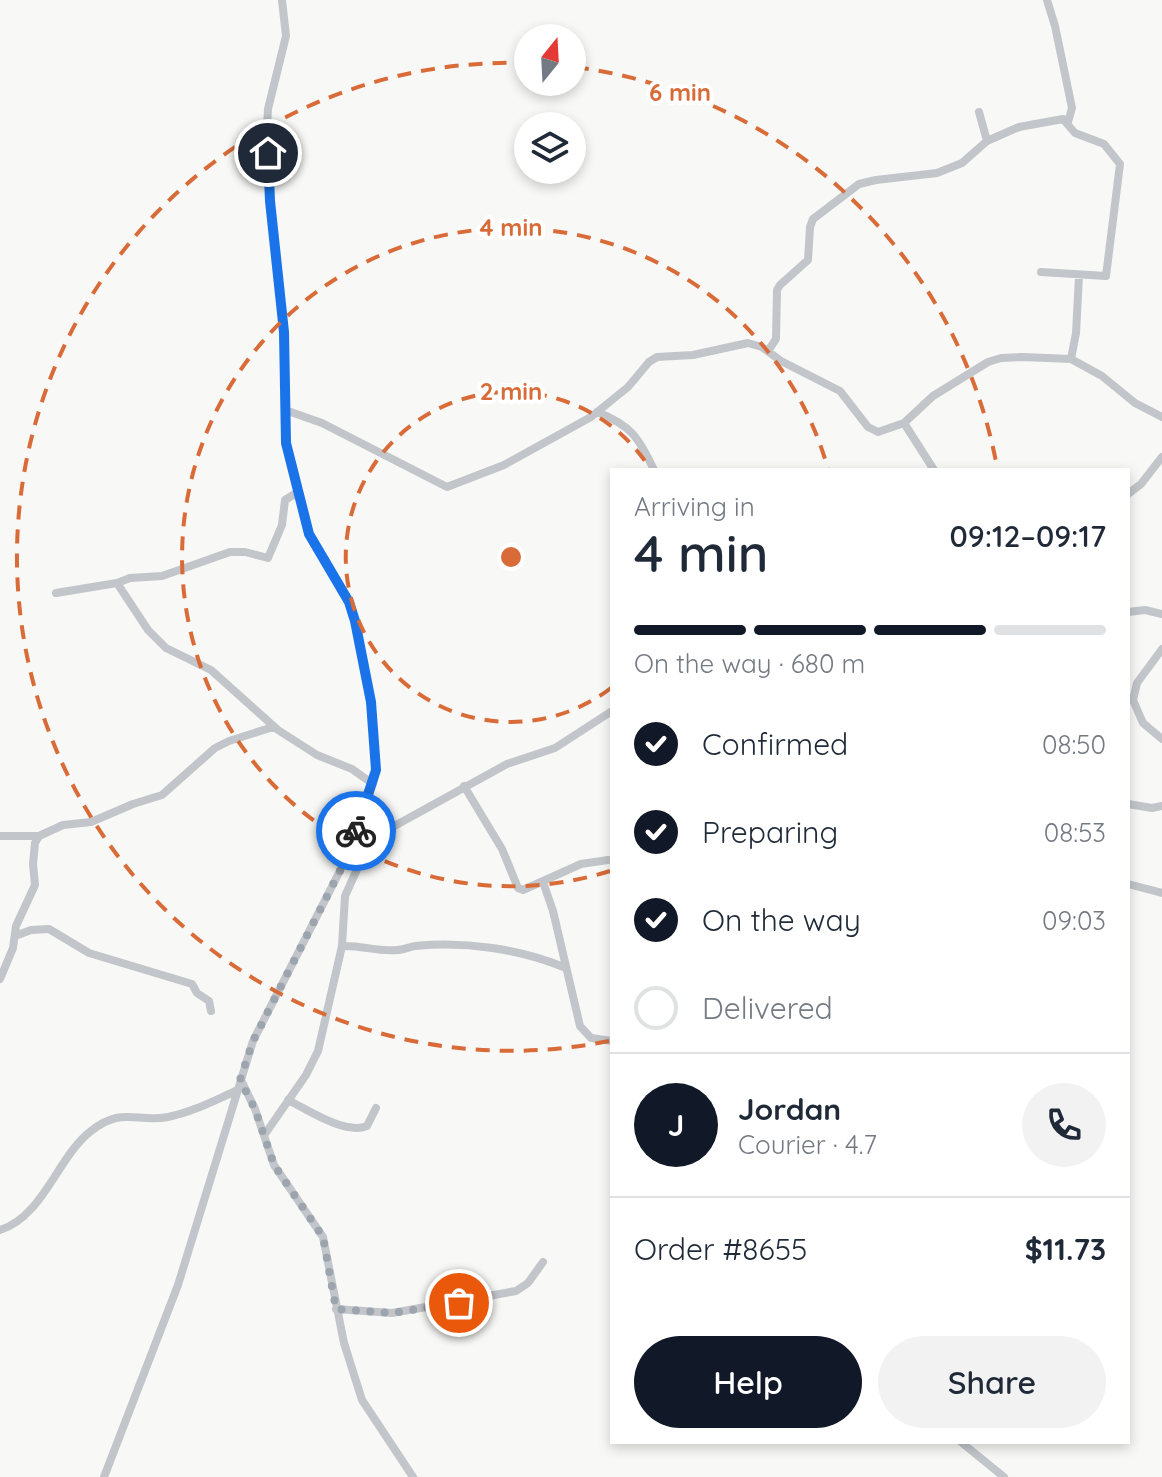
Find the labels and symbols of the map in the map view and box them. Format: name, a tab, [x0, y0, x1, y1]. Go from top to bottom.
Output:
north arrow	[514, 24, 586, 96]
text: 6 min	[649, 77, 711, 107]
pin	[234, 119, 302, 187]
text: 4 min	[480, 212, 542, 242]
text: 2 min	[480, 376, 542, 406]
centre of rings	[497, 543, 525, 571]
courier	[316, 791, 396, 871]
pin	[425, 1269, 493, 1337]

